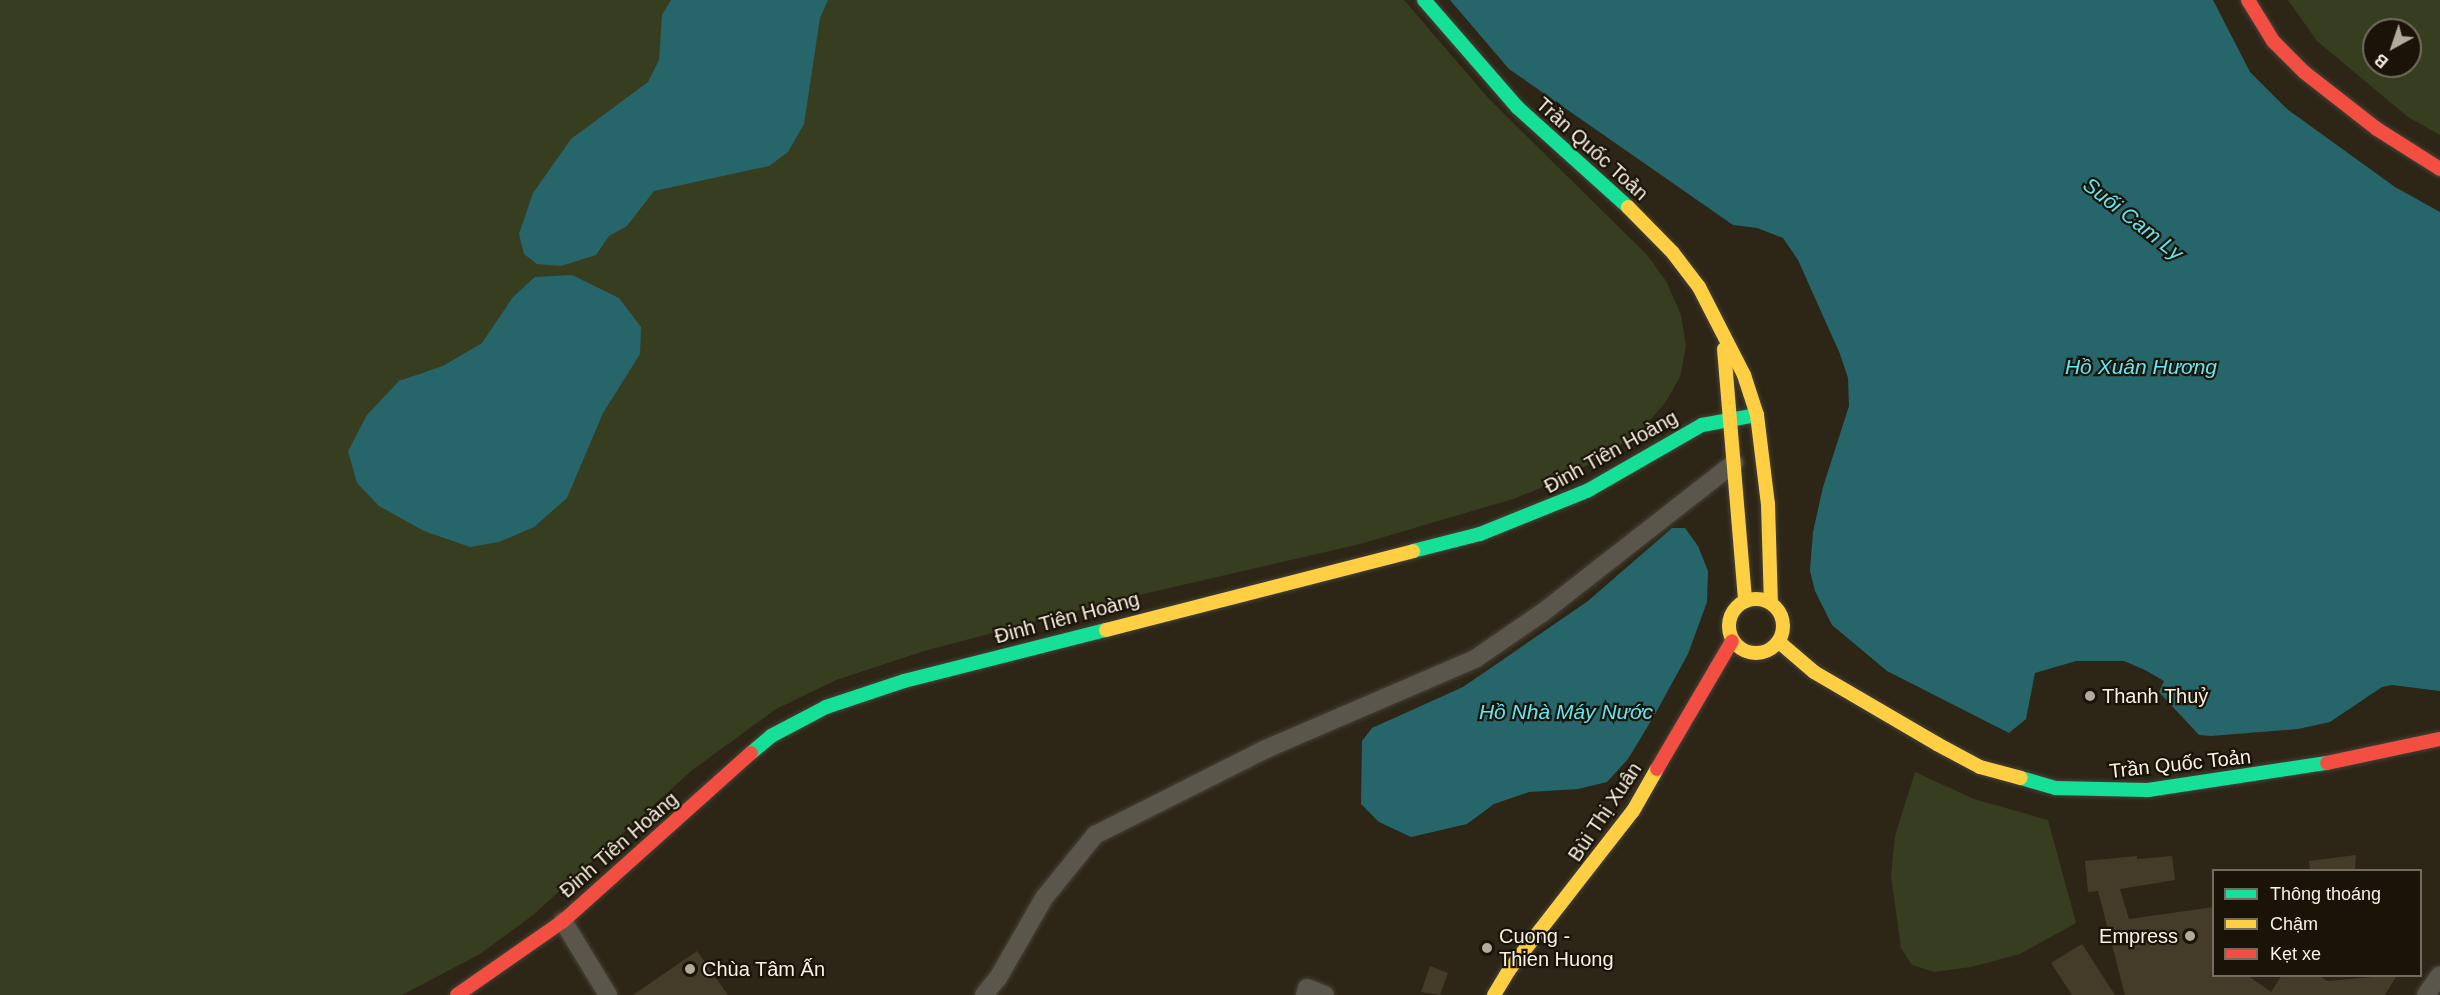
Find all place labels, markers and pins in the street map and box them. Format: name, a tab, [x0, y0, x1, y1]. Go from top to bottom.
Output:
place label: Thanh Thuỷ	[2102, 684, 2209, 708]
marker: Thanh Thuỷ	[2083, 689, 2097, 703]
place label: Cuong - Thien Huong	[1499, 924, 1614, 971]
place label: Empress	[2099, 924, 2178, 948]
marker: Empress	[2183, 929, 2197, 943]
marker: Cuong - Thien Huong	[1480, 941, 1494, 955]
place label: Chùa Tâm Ấn	[702, 957, 825, 981]
marker: Chùa Tâm Ấn	[683, 962, 697, 976]

